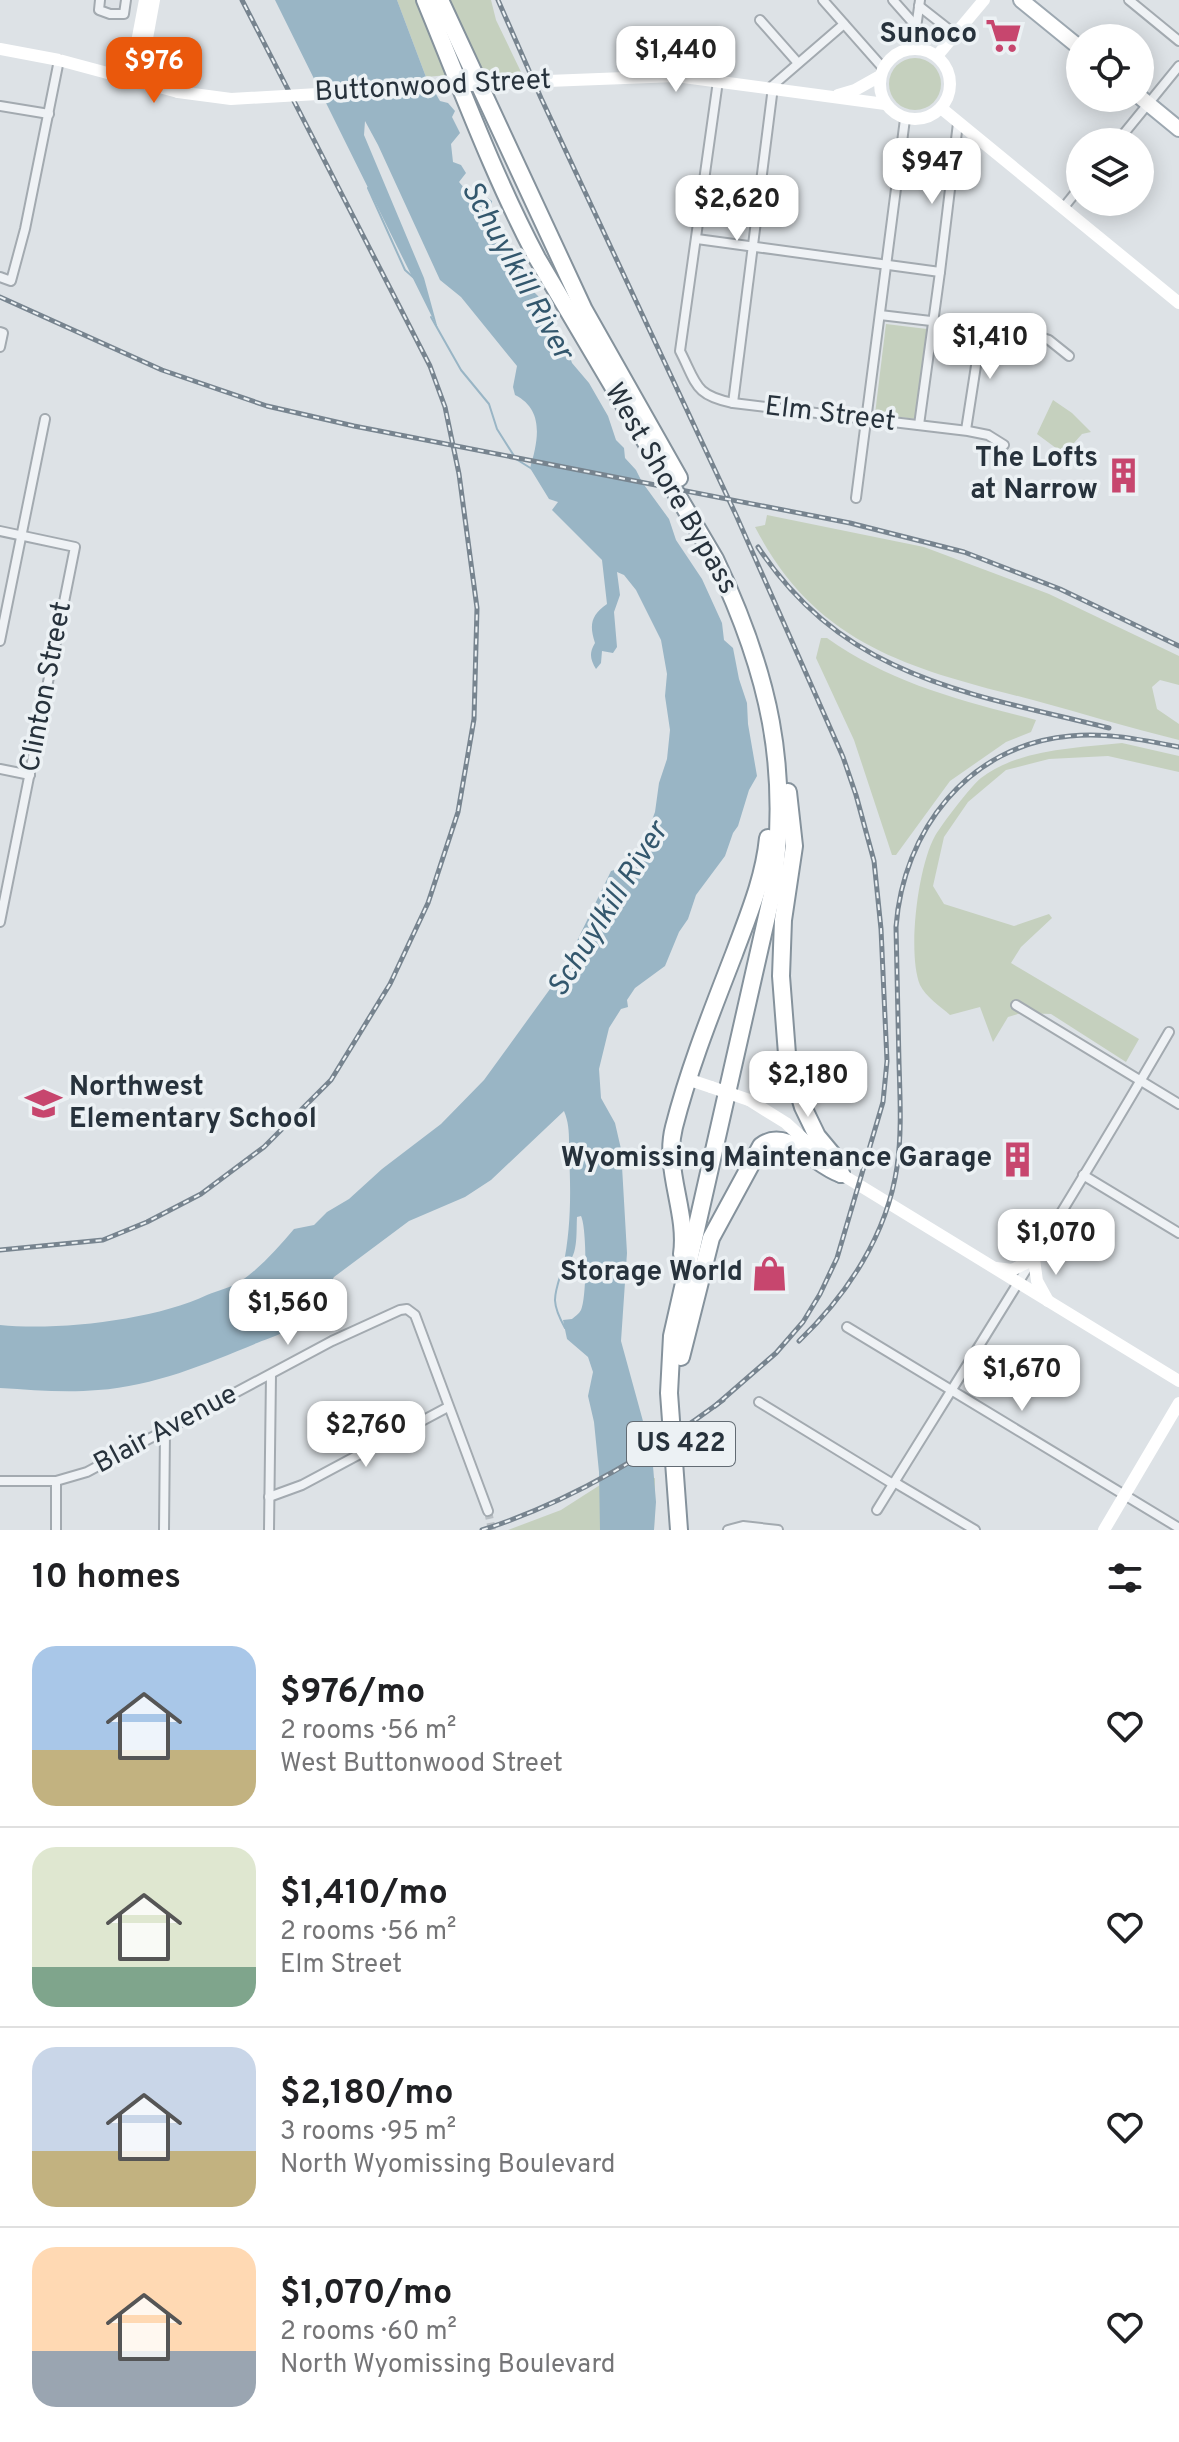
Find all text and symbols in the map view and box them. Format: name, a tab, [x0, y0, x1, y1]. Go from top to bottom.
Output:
supermarket icon: Sunoco	[984, 16, 1022, 54]
place label: Sunoco	[880, 17, 977, 53]
map controls	[1066, 24, 1154, 216]
button: locate	[1066, 24, 1154, 112]
pin: $1,440	[611, 26, 741, 94]
text: $1,440	[634, 35, 718, 68]
pin: $976	[107, 37, 201, 105]
text: $976	[124, 46, 184, 79]
street label: Buttonwood Street	[314, 63, 552, 111]
button: layers	[1066, 128, 1154, 216]
pin: $947	[885, 138, 979, 206]
text: $947	[901, 147, 963, 180]
water label: Schuylkill River	[452, 175, 582, 369]
pin: $2,620	[672, 175, 802, 243]
text: $2,620	[693, 184, 781, 217]
pin: $1,410	[925, 313, 1055, 381]
text: $1,410	[951, 322, 1029, 355]
street label: West Shore Bypass	[595, 377, 745, 601]
street label: Elm Street	[763, 389, 897, 441]
place label: The Lofts at Narrow	[970, 441, 1098, 509]
building icon: The Lofts at Narrow	[1105, 456, 1143, 494]
street label: Clinton Street	[13, 599, 81, 775]
water label: Schuylkill River	[541, 814, 679, 1004]
pin: $2,180	[743, 1051, 873, 1119]
text: $2,180	[767, 1060, 849, 1093]
place label: Northwest Elementary School	[69, 1070, 317, 1138]
school or university icon: Northwest Elementary School	[24, 1085, 62, 1123]
building icon: Wyomissing Maintenance Garage	[999, 1140, 1037, 1178]
place label: Wyomissing Maintenance Garage	[561, 1141, 992, 1177]
pin: $1,070	[991, 1209, 1121, 1277]
text: $1,070	[1016, 1218, 1096, 1251]
shop icon: Storage World	[750, 1254, 788, 1292]
place label: Storage World	[560, 1255, 743, 1291]
pin: $1,560	[223, 1279, 353, 1347]
text: $1,560	[247, 1288, 329, 1321]
pin: $1,670	[957, 1345, 1087, 1413]
text: $1,670	[982, 1354, 1062, 1387]
street label: Blair Avenue	[88, 1377, 244, 1483]
pin: $2,760	[301, 1401, 431, 1469]
text: $2,760	[325, 1410, 407, 1443]
road number: US 422	[627, 1422, 735, 1466]
icon: filters	[1103, 1556, 1147, 1600]
text: 10 homes	[32, 1557, 181, 1600]
text: $976/mo	[280, 1672, 425, 1715]
icon: home	[96, 1678, 192, 1774]
icon: heart	[1103, 1704, 1147, 1748]
text: 2 rooms · 56 m²	[280, 1715, 456, 1748]
text: West Buttonwood Street	[280, 1748, 563, 1781]
text: $1,410/mo	[280, 1873, 448, 1916]
icon: home	[96, 1879, 192, 1975]
icon: heart	[1103, 1905, 1147, 1949]
text: 2 rooms · 56 m²	[280, 1916, 456, 1949]
text: Elm Street	[280, 1949, 402, 1982]
text: $2,180/mo	[280, 2073, 454, 2116]
icon: home	[96, 2079, 192, 2175]
icon: heart	[1103, 2105, 1147, 2149]
text: 3 rooms · 95 m²	[280, 2116, 456, 2149]
text: North Wyomissing Boulevard	[280, 2149, 615, 2182]
text: $1,070/mo	[280, 2273, 452, 2316]
icon: home	[96, 2279, 192, 2375]
icon: heart	[1103, 2305, 1147, 2349]
text: 2 rooms · 60 m²	[280, 2316, 457, 2349]
text: North Wyomissing Boulevard	[280, 2349, 615, 2382]

